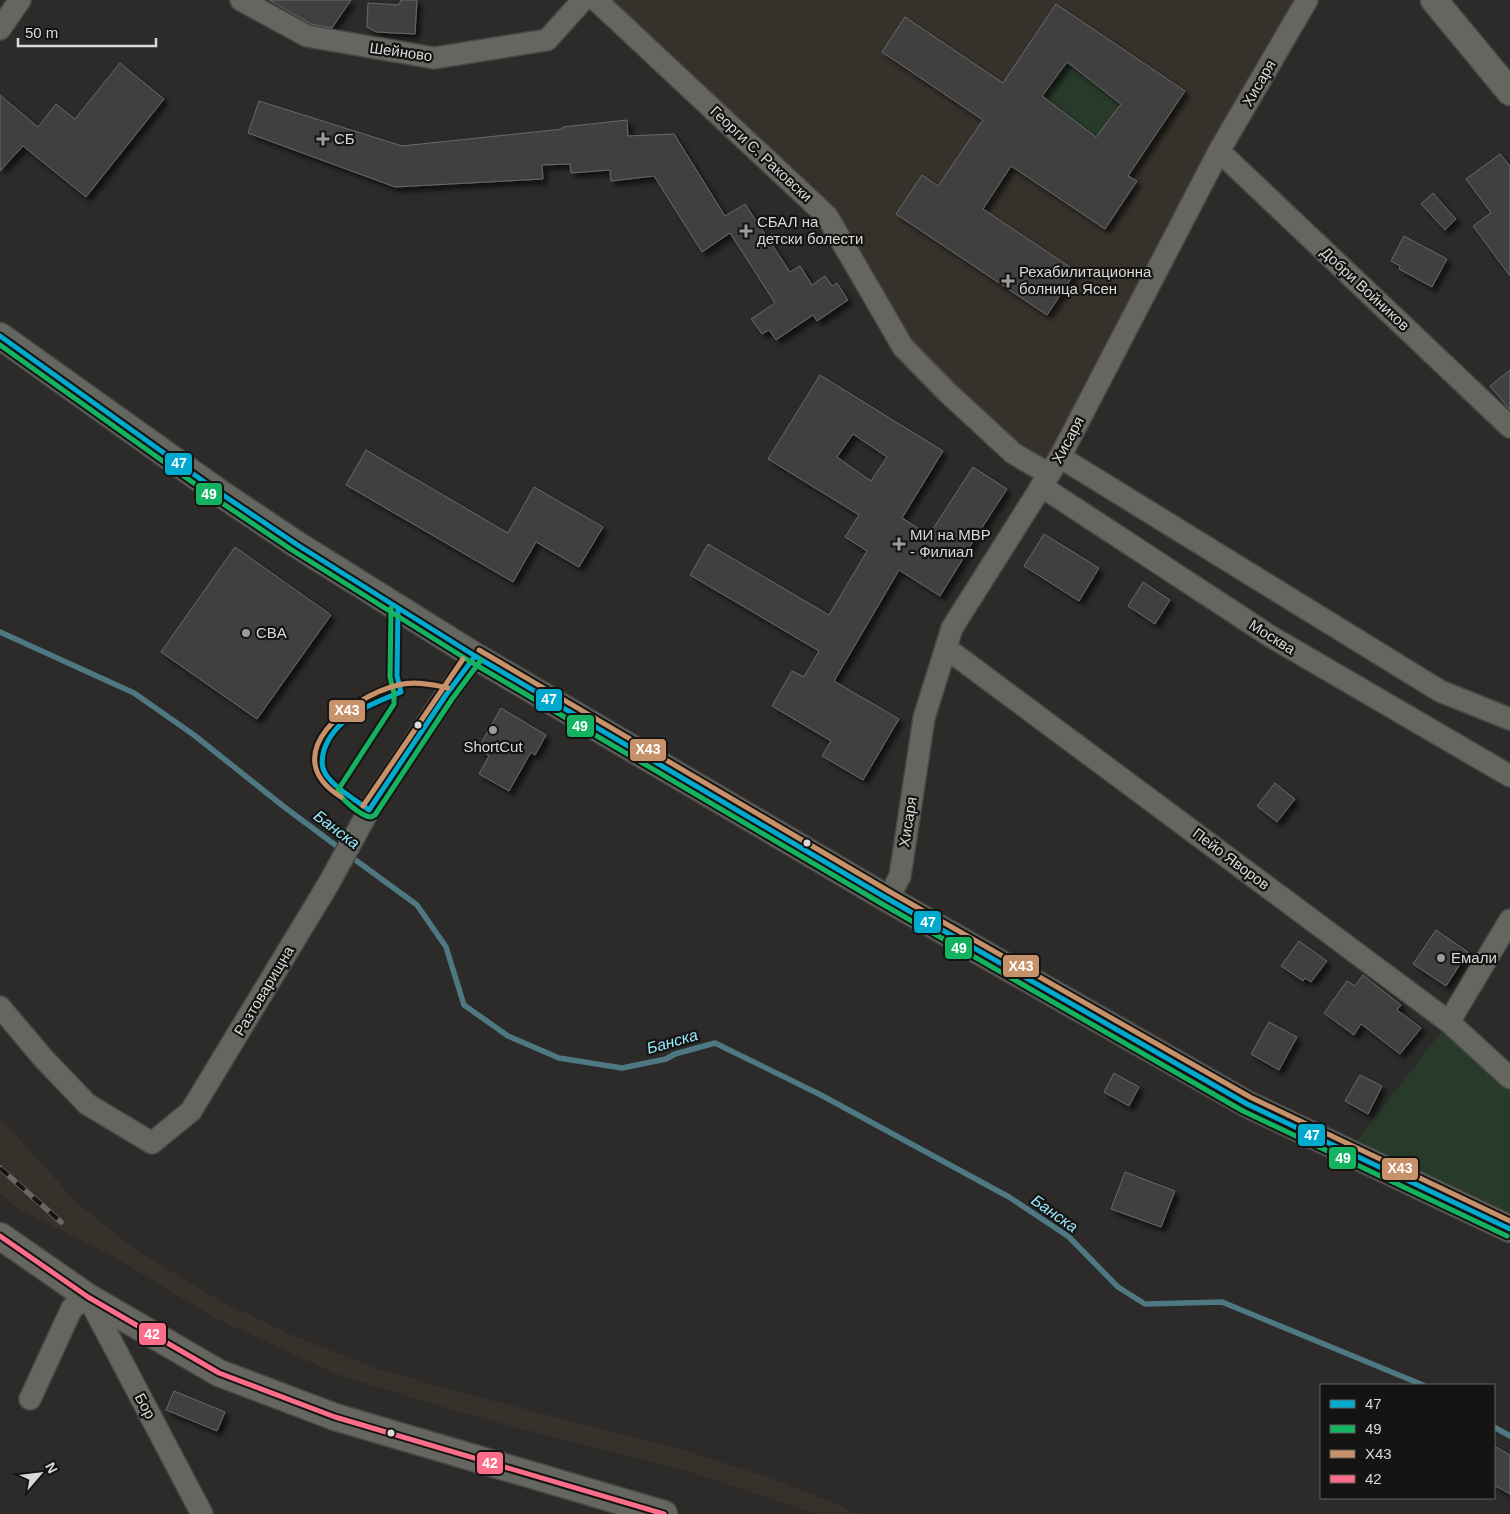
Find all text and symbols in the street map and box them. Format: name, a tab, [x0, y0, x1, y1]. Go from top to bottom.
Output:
scale bar	[18, 15, 155, 47]
text: 50 m	[25, 24, 58, 41]
street label: Шейново	[369, 39, 434, 64]
street label: Хисаря	[1239, 57, 1279, 109]
street label: Георги С. Раковски	[707, 102, 816, 205]
place label: СБ	[334, 130, 355, 147]
marker: СБ	[316, 132, 330, 146]
place label: СБАЛ на детски болести	[757, 213, 863, 247]
marker: СБАЛ на детски болести	[739, 224, 753, 238]
street label: Добри Войников	[1318, 243, 1413, 334]
place label: Рехабилитационна болница Ясен	[1019, 263, 1152, 297]
marker: Рехабилитационна болница Ясен	[1001, 274, 1015, 288]
street label: Хисаря	[1048, 413, 1087, 466]
line badge: 47	[164, 452, 193, 476]
text: 47	[171, 455, 187, 471]
line badge: 49	[195, 482, 223, 506]
text: 49	[201, 486, 217, 502]
place label: МИ на МВР - Филиал	[910, 526, 991, 560]
marker: МИ на МВР - Филиал	[892, 537, 906, 551]
street label: Москва	[1246, 616, 1299, 658]
place label: CBA	[256, 624, 287, 641]
marker: CBA	[240, 627, 252, 639]
line badge: 47	[535, 688, 563, 712]
text: 47	[541, 691, 557, 707]
line badge: X43	[328, 699, 366, 723]
text: X43	[335, 702, 360, 718]
line badge: 49	[566, 714, 595, 738]
text: 49	[572, 718, 588, 734]
unlabelled marker	[413, 720, 423, 730]
marker: ShortCut	[487, 724, 499, 736]
place label: ShortCut	[463, 738, 523, 755]
line badge: X43	[629, 738, 667, 762]
text: X43	[636, 741, 661, 757]
street label: Хисаря	[895, 796, 920, 848]
water label: Банска	[311, 807, 363, 852]
street label: Пейо Яворов	[1190, 824, 1273, 893]
unlabelled marker	[802, 838, 812, 848]
line badge: 47	[913, 910, 942, 934]
text: 47	[920, 914, 936, 930]
line badge: 49	[944, 936, 973, 960]
text: 49	[951, 940, 967, 956]
street label: Разтоварищна	[230, 942, 297, 1039]
place label: Емали	[1451, 949, 1497, 966]
marker: Емали	[1435, 952, 1447, 964]
line badge: X43	[1002, 954, 1040, 978]
text: X43	[1009, 958, 1034, 974]
water label: Банска	[645, 1026, 700, 1057]
line badge: 47	[1297, 1123, 1326, 1147]
text: 47	[1304, 1127, 1320, 1143]
line badge: 49	[1328, 1146, 1357, 1170]
text: 49	[1335, 1150, 1351, 1166]
line badge: X43	[1381, 1157, 1419, 1181]
text: X43	[1388, 1160, 1413, 1176]
water label: Банска	[1028, 1191, 1081, 1236]
line badge: 42	[138, 1322, 167, 1346]
text: 42	[144, 1326, 160, 1342]
legend	[1320, 1384, 1495, 1499]
street label: Бор	[132, 1390, 159, 1421]
text: 47	[1365, 1395, 1382, 1412]
text: 49	[1365, 1420, 1382, 1437]
unlabelled marker	[386, 1428, 396, 1438]
text: X43	[1365, 1445, 1392, 1462]
north arrow	[15, 1449, 65, 1499]
line badge: 42	[476, 1451, 504, 1475]
text: 42	[482, 1455, 498, 1471]
text: N	[42, 1460, 61, 1476]
text: 42	[1365, 1470, 1382, 1487]

